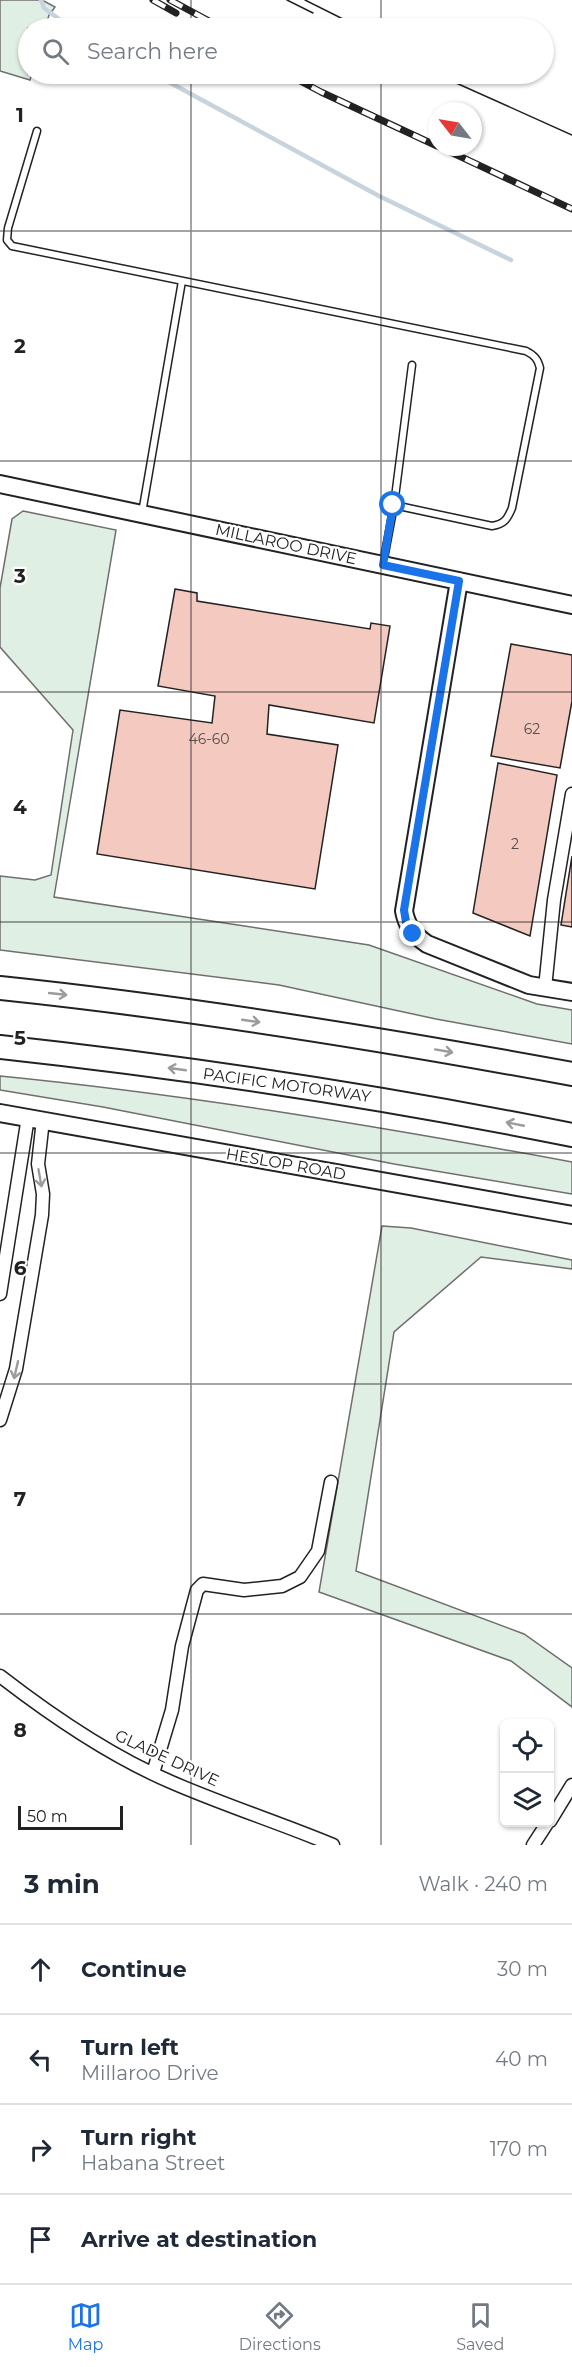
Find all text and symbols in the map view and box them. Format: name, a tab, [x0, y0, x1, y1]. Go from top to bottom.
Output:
search box	[18, 18, 554, 84]
icon: search	[39, 35, 72, 68]
text: Search here	[87, 38, 218, 65]
north arrow	[428, 102, 482, 156]
text: 1	[16, 103, 24, 127]
text: 2	[14, 334, 26, 358]
route start	[379, 491, 405, 517]
street label: MILLAROO DRIVE	[214, 520, 358, 568]
text: 3	[13, 564, 26, 588]
house number: 62	[524, 720, 540, 738]
house number: 46-60	[188, 730, 230, 748]
text: 4	[13, 795, 27, 819]
house number: 2	[511, 835, 519, 853]
route end	[399, 920, 425, 946]
one-way arrow	[48, 989, 68, 1000]
one-way arrow	[241, 1015, 261, 1026]
text: 5	[14, 1026, 26, 1050]
one-way arrow	[434, 1045, 453, 1056]
one-way arrow	[168, 1063, 187, 1074]
street label: PACIFIC MOTORWAY	[202, 1064, 373, 1106]
one-way arrow	[505, 1118, 525, 1129]
street label: HESLOP ROAD	[225, 1144, 347, 1184]
one-way arrow	[35, 1168, 46, 1187]
text: 6	[14, 1256, 27, 1280]
one-way arrow	[9, 1361, 21, 1380]
text: 7	[14, 1487, 26, 1511]
text: 8	[13, 1718, 27, 1742]
map controls	[500, 1719, 554, 1827]
button: locate	[500, 1719, 554, 1773]
street label: GLADE DRIVE	[112, 1726, 222, 1790]
button: layers	[500, 1773, 554, 1827]
scale bar	[18, 1803, 123, 1830]
text: 50 m	[27, 1807, 68, 1826]
text: 3 min	[24, 1868, 100, 1900]
text: Walk · 240 m	[418, 1872, 548, 1896]
icon: ahead	[24, 1953, 57, 1986]
text: Continue	[81, 1956, 187, 1983]
text: 30 m	[497, 1957, 548, 1981]
text: Turn left	[81, 2034, 179, 2061]
icon: left	[24, 2043, 57, 2076]
text: 40 m	[495, 2047, 548, 2071]
text: Millaroo Drive	[81, 2061, 219, 2085]
text: Turn right	[81, 2124, 196, 2151]
icon: right	[24, 2133, 57, 2166]
text: 170 m	[490, 2137, 548, 2161]
text: Habana Street	[81, 2151, 225, 2175]
icon: arrive	[24, 2223, 57, 2256]
text: Arrive at destination	[81, 2226, 317, 2253]
tab: Map	[68, 2299, 103, 2354]
tab: Directions	[239, 2299, 321, 2354]
tab: Saved	[456, 2299, 504, 2354]

